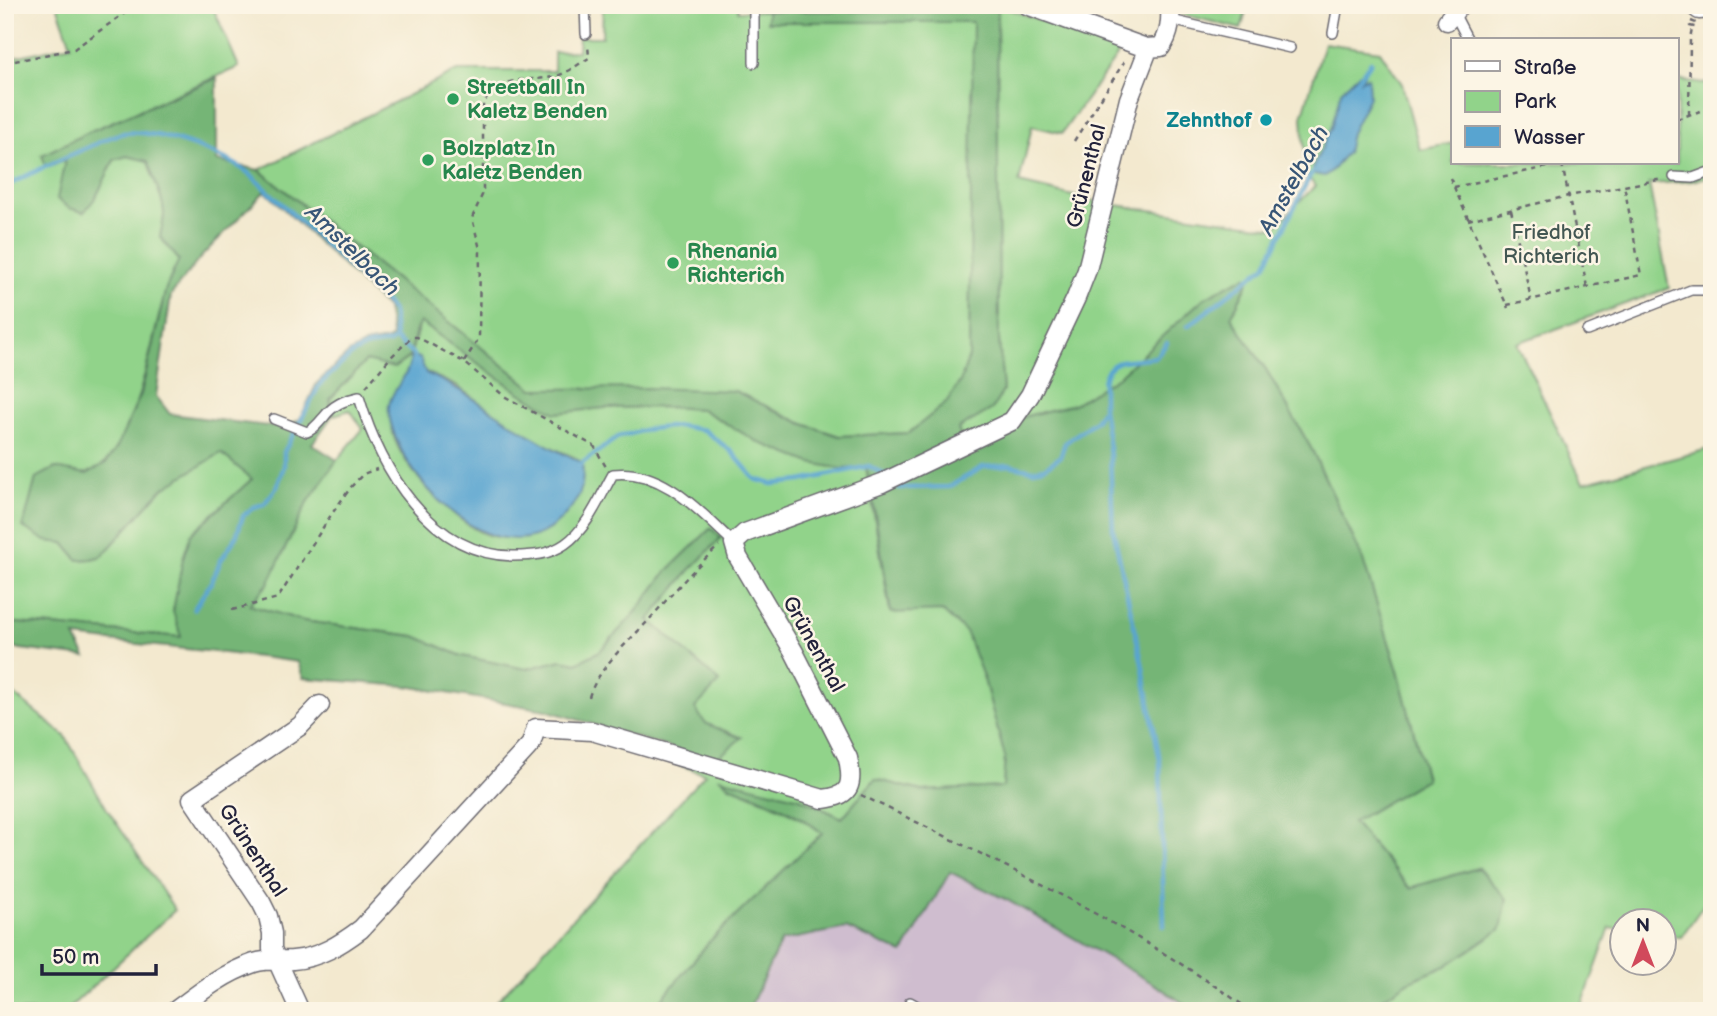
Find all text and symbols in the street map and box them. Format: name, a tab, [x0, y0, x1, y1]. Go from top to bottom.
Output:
legend	[1451, 38, 1678, 164]
text: Straße	[1514, 55, 1576, 80]
place label: Streetball In Kaletz Benden	[467, 75, 607, 124]
text: Park	[1514, 89, 1557, 114]
marker: Streetball In Kaletz Benden	[445, 91, 461, 107]
place label: Zehnthof	[1166, 108, 1253, 133]
marker: Zehnthof	[1258, 112, 1274, 128]
water label: Amstelbach	[1252, 121, 1336, 241]
street label: Grünenthal	[1062, 122, 1111, 231]
text: Wasser	[1514, 125, 1585, 150]
place label: Bolzplatz In Kaletz Benden	[442, 136, 582, 185]
marker: Bolzplatz In Kaletz Benden	[420, 152, 436, 168]
water label: Amstelbach	[299, 198, 406, 303]
park label: Friedhof Richterich	[1503, 220, 1599, 269]
place label: Rhenania Richterich	[687, 239, 785, 288]
marker: Rhenania Richterich	[665, 255, 681, 271]
street label: Grünenthal	[777, 592, 850, 697]
street label: Grünenthal	[213, 799, 292, 902]
north arrow	[1608, 908, 1678, 978]
text: N	[1636, 915, 1650, 938]
scale bar	[42, 932, 156, 976]
text: 50 m	[52, 945, 99, 970]

